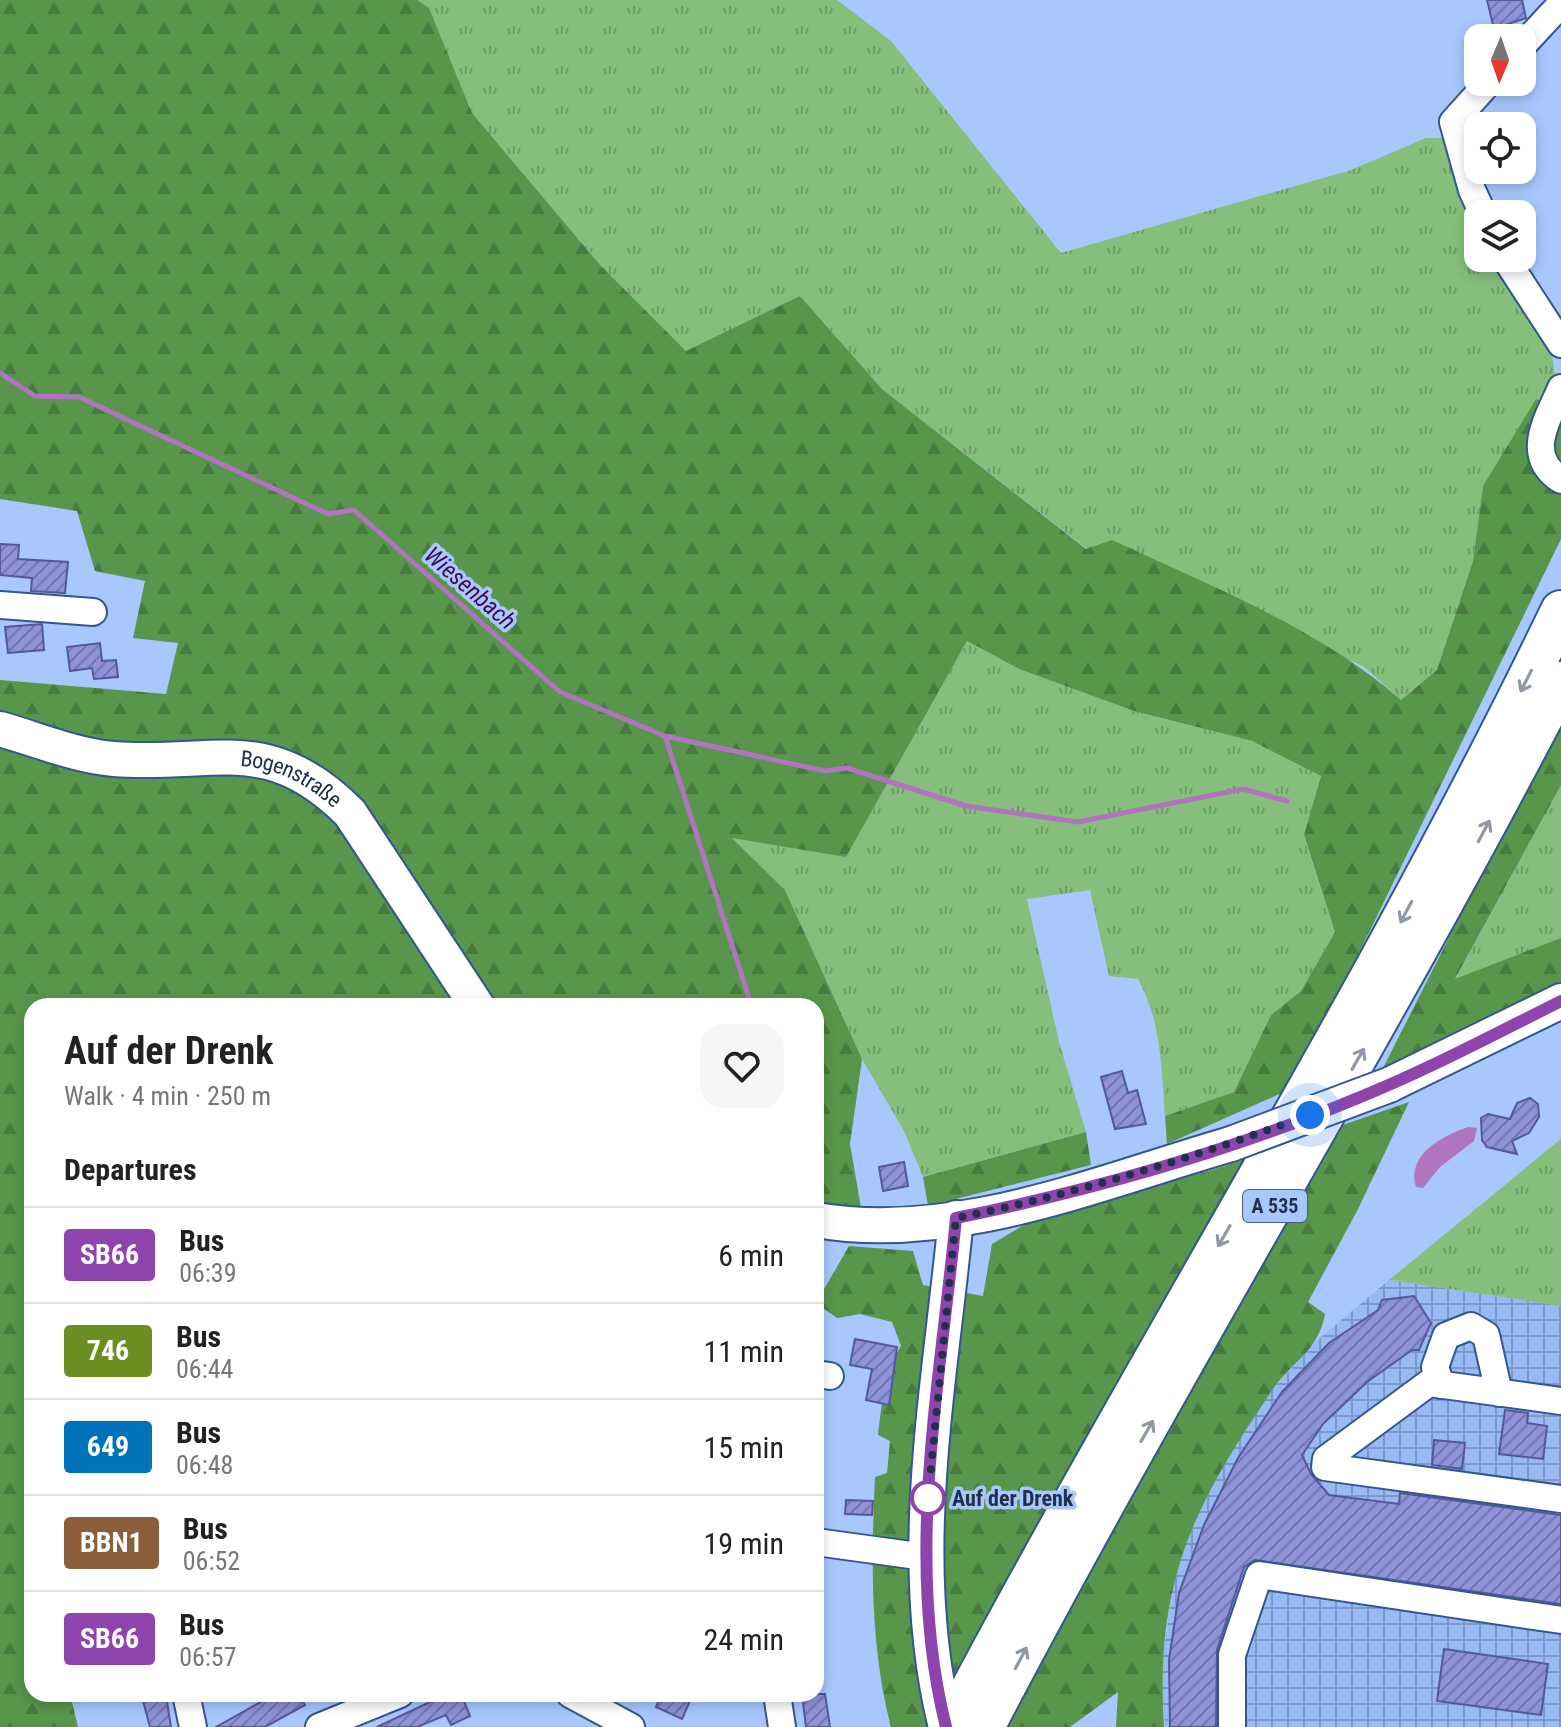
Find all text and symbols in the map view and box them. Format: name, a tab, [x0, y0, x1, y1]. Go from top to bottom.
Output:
north arrow	[1464, 24, 1536, 96]
map controls	[1464, 24, 1536, 272]
button: locate	[1464, 112, 1536, 184]
button: layers	[1464, 200, 1536, 272]
water label: Wiesenbach	[419, 541, 521, 635]
one-way arrow	[1518, 669, 1534, 693]
street label: Bogenstraße	[240, 745, 347, 812]
one-way arrow	[1476, 820, 1492, 843]
one-way arrow	[1398, 899, 1414, 923]
button: heart	[700, 1024, 784, 1108]
text: Auf der Drenk	[64, 1029, 273, 1073]
one-way arrow	[1351, 1047, 1366, 1071]
text: Walk · 4 min · 250 m	[64, 1081, 271, 1111]
your location	[1290, 1095, 1330, 1135]
text: Departures	[64, 1152, 197, 1187]
road number: A 535	[1243, 1190, 1307, 1222]
text: Bus	[179, 1223, 224, 1258]
one-way arrow	[1216, 1224, 1232, 1247]
text: SB66	[80, 1238, 139, 1271]
text: 6 min	[718, 1238, 784, 1273]
text: 06:39	[179, 1258, 237, 1288]
text: Bus	[176, 1319, 221, 1354]
text: 746	[87, 1334, 129, 1367]
text: 11 min	[703, 1334, 784, 1369]
text: 06:44	[176, 1354, 233, 1384]
text: Bus	[176, 1415, 221, 1450]
one-way arrow	[1139, 1420, 1155, 1443]
text: 649	[87, 1430, 129, 1463]
text: 15 min	[703, 1430, 784, 1465]
text: 06:48	[176, 1450, 233, 1480]
marker: Auf der Drenk	[911, 1481, 945, 1515]
place label: Auf der Drenk	[952, 1486, 1074, 1511]
text: Bus	[183, 1511, 228, 1546]
text: BBN1	[80, 1526, 143, 1559]
text: 19 min	[703, 1526, 784, 1561]
text: 06:52	[183, 1546, 240, 1576]
text: Bus	[179, 1607, 224, 1642]
text: SB66	[80, 1622, 139, 1655]
text: 24 min	[703, 1622, 784, 1657]
text: 06:57	[179, 1642, 237, 1672]
one-way arrow	[1013, 1647, 1029, 1670]

